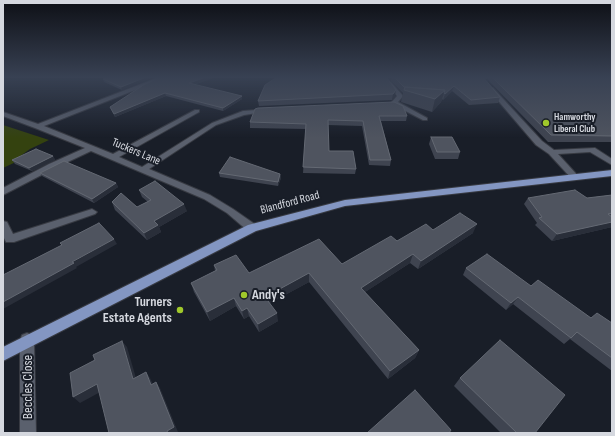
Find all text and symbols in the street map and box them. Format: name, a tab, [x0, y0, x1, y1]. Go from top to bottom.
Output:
place label: Hamworthy Liberal Club	[554, 111, 596, 134]
marker: Hamworthy Liberal Club	[541, 118, 551, 128]
street label: Tuckers Lane	[109, 135, 163, 169]
street label: Blandford Road	[259, 188, 321, 218]
place label: Andy's	[252, 287, 285, 303]
marker: Andy's	[239, 290, 249, 300]
place label: Turners Estate Agents	[103, 294, 172, 326]
marker: Turners Estate Agents	[175, 305, 185, 315]
street label: Beccles Close	[20, 355, 36, 419]

